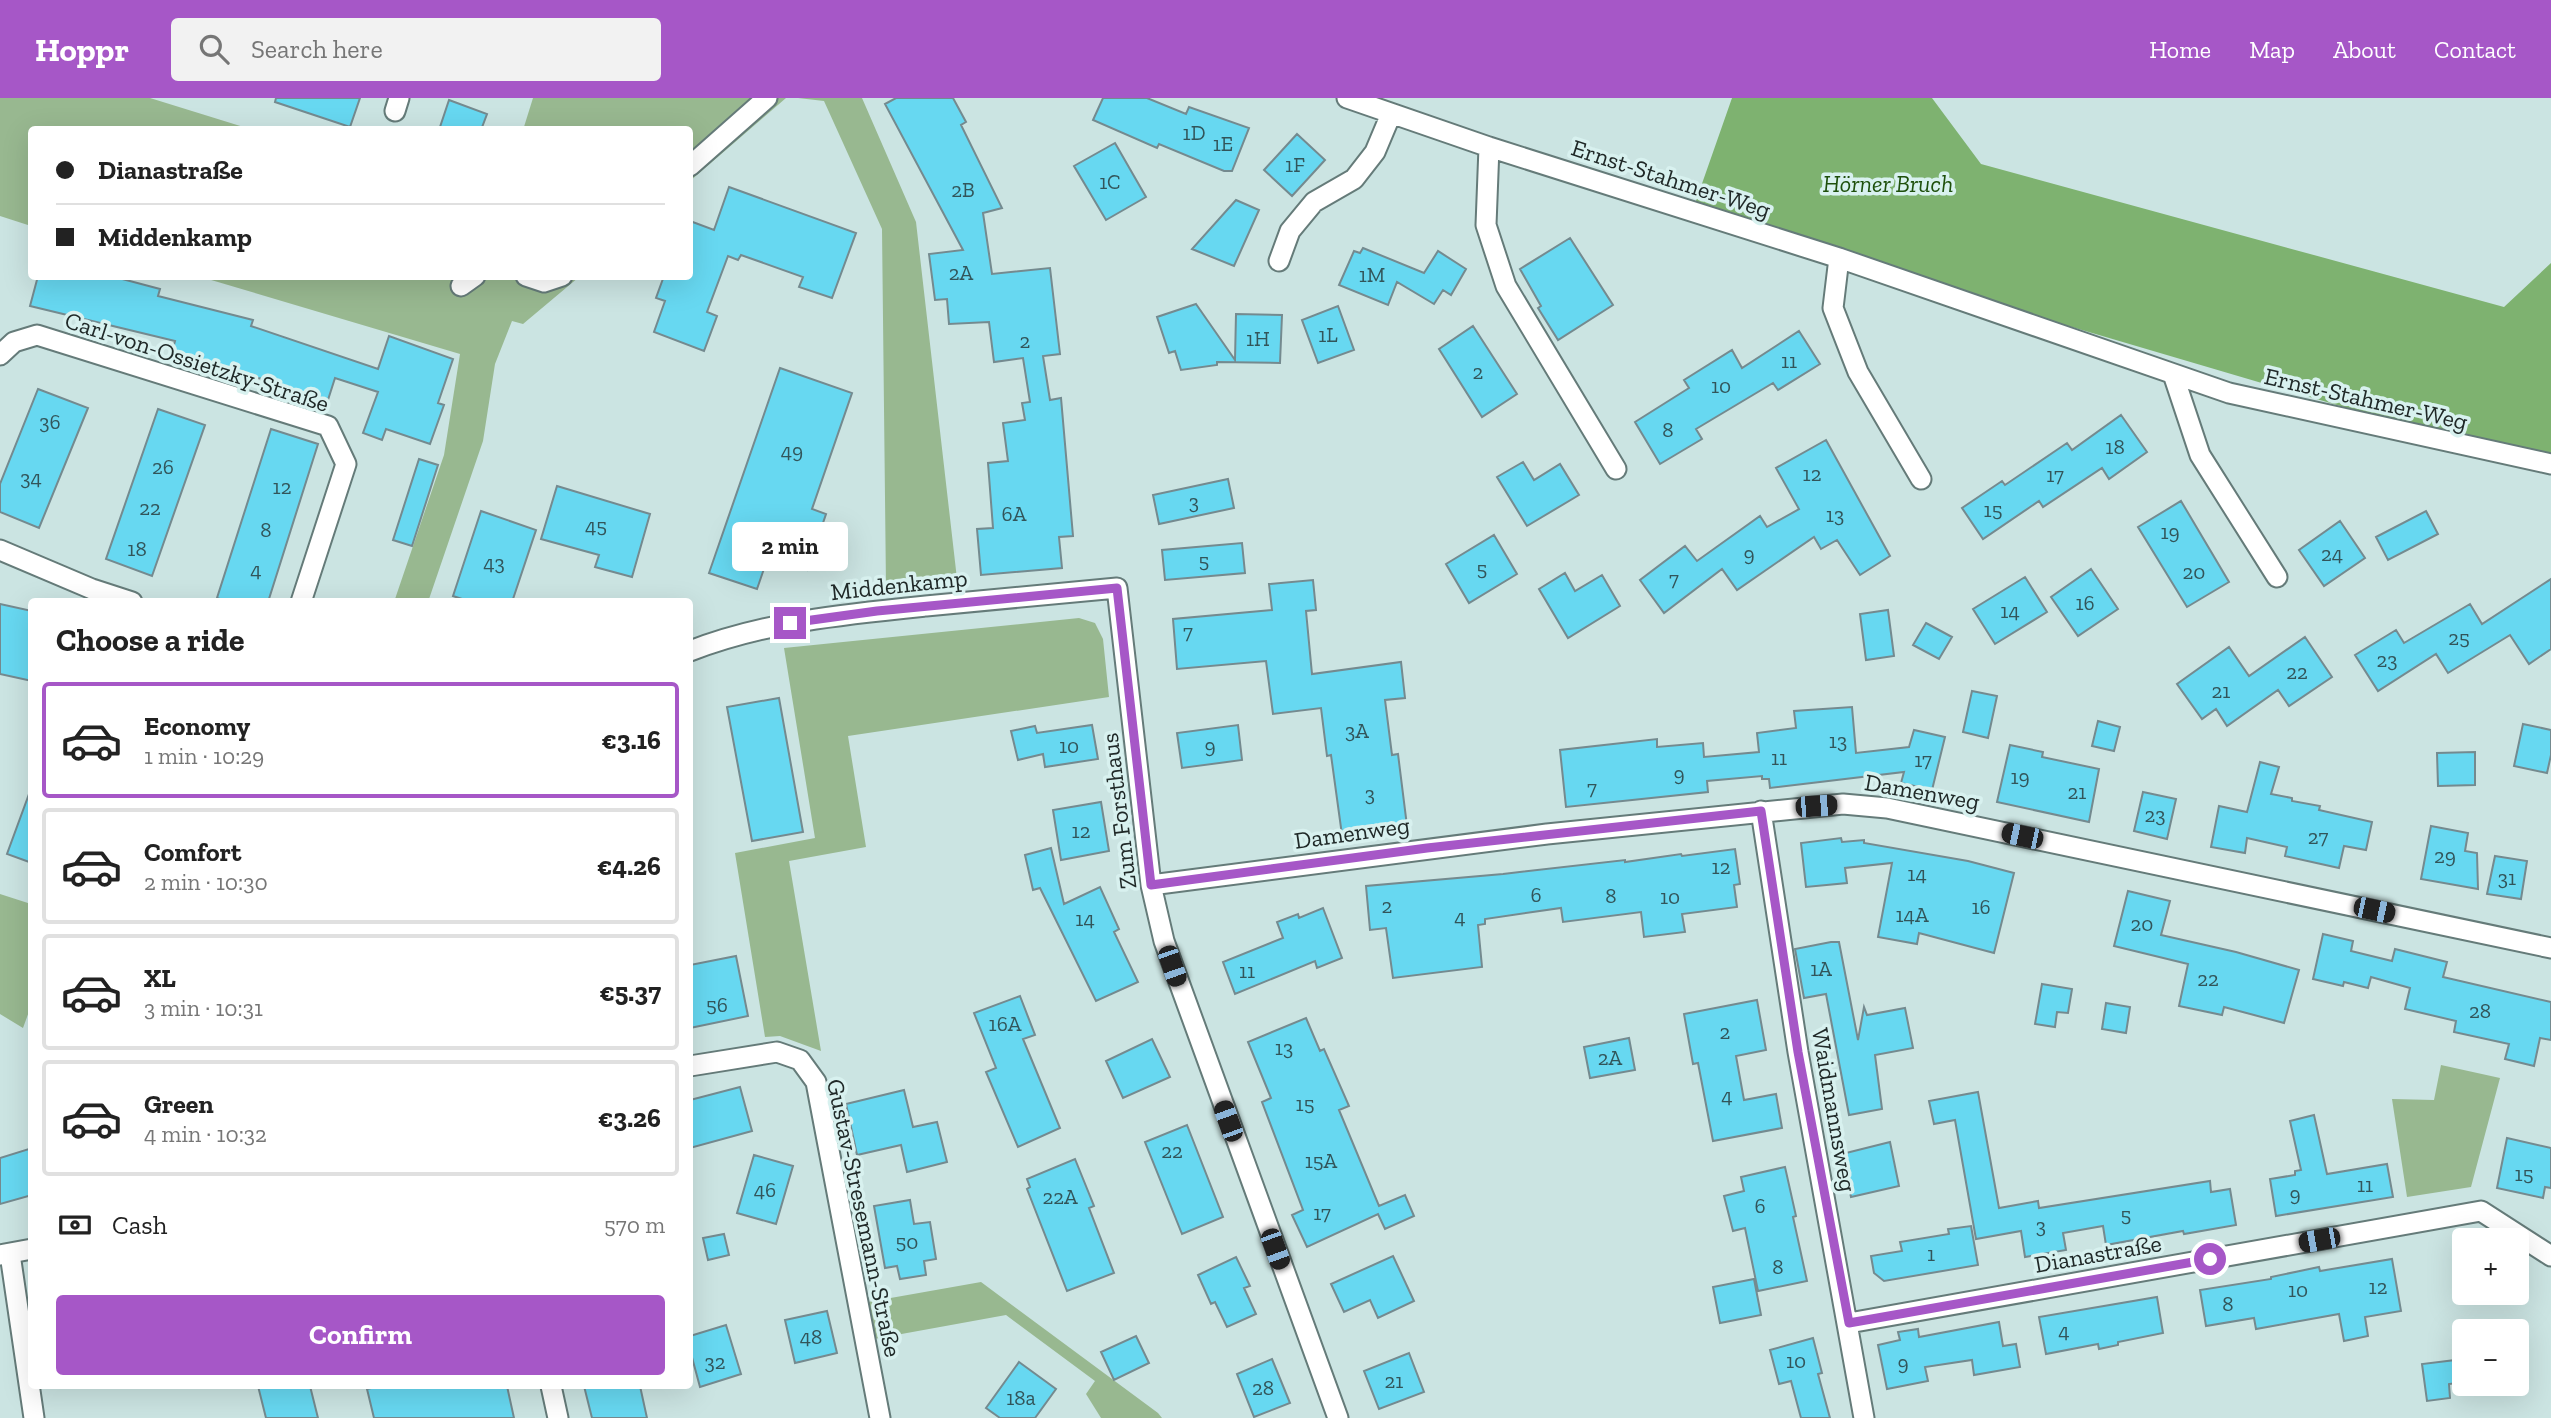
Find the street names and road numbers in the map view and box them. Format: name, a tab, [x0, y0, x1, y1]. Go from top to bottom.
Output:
street label: Ernst-Stahmer-Weg	[1568, 133, 1774, 224]
street label: Carl-von-Ossietzky-Straße	[61, 305, 333, 418]
street label: Ernst-Stahmer-Weg	[2262, 361, 2470, 436]
street label: Middenkamp	[829, 563, 969, 606]
street label: Zum Forsthaus	[1095, 731, 1142, 891]
street label: Damenweg	[1862, 767, 1982, 816]
street label: Damenweg	[1292, 810, 1412, 855]
street label: Waidmannsweg	[1806, 1026, 1863, 1194]
street label: Gustav-Stresemann-Straße	[821, 1076, 908, 1360]
street label: Dianastraße	[2032, 1228, 2164, 1279]

